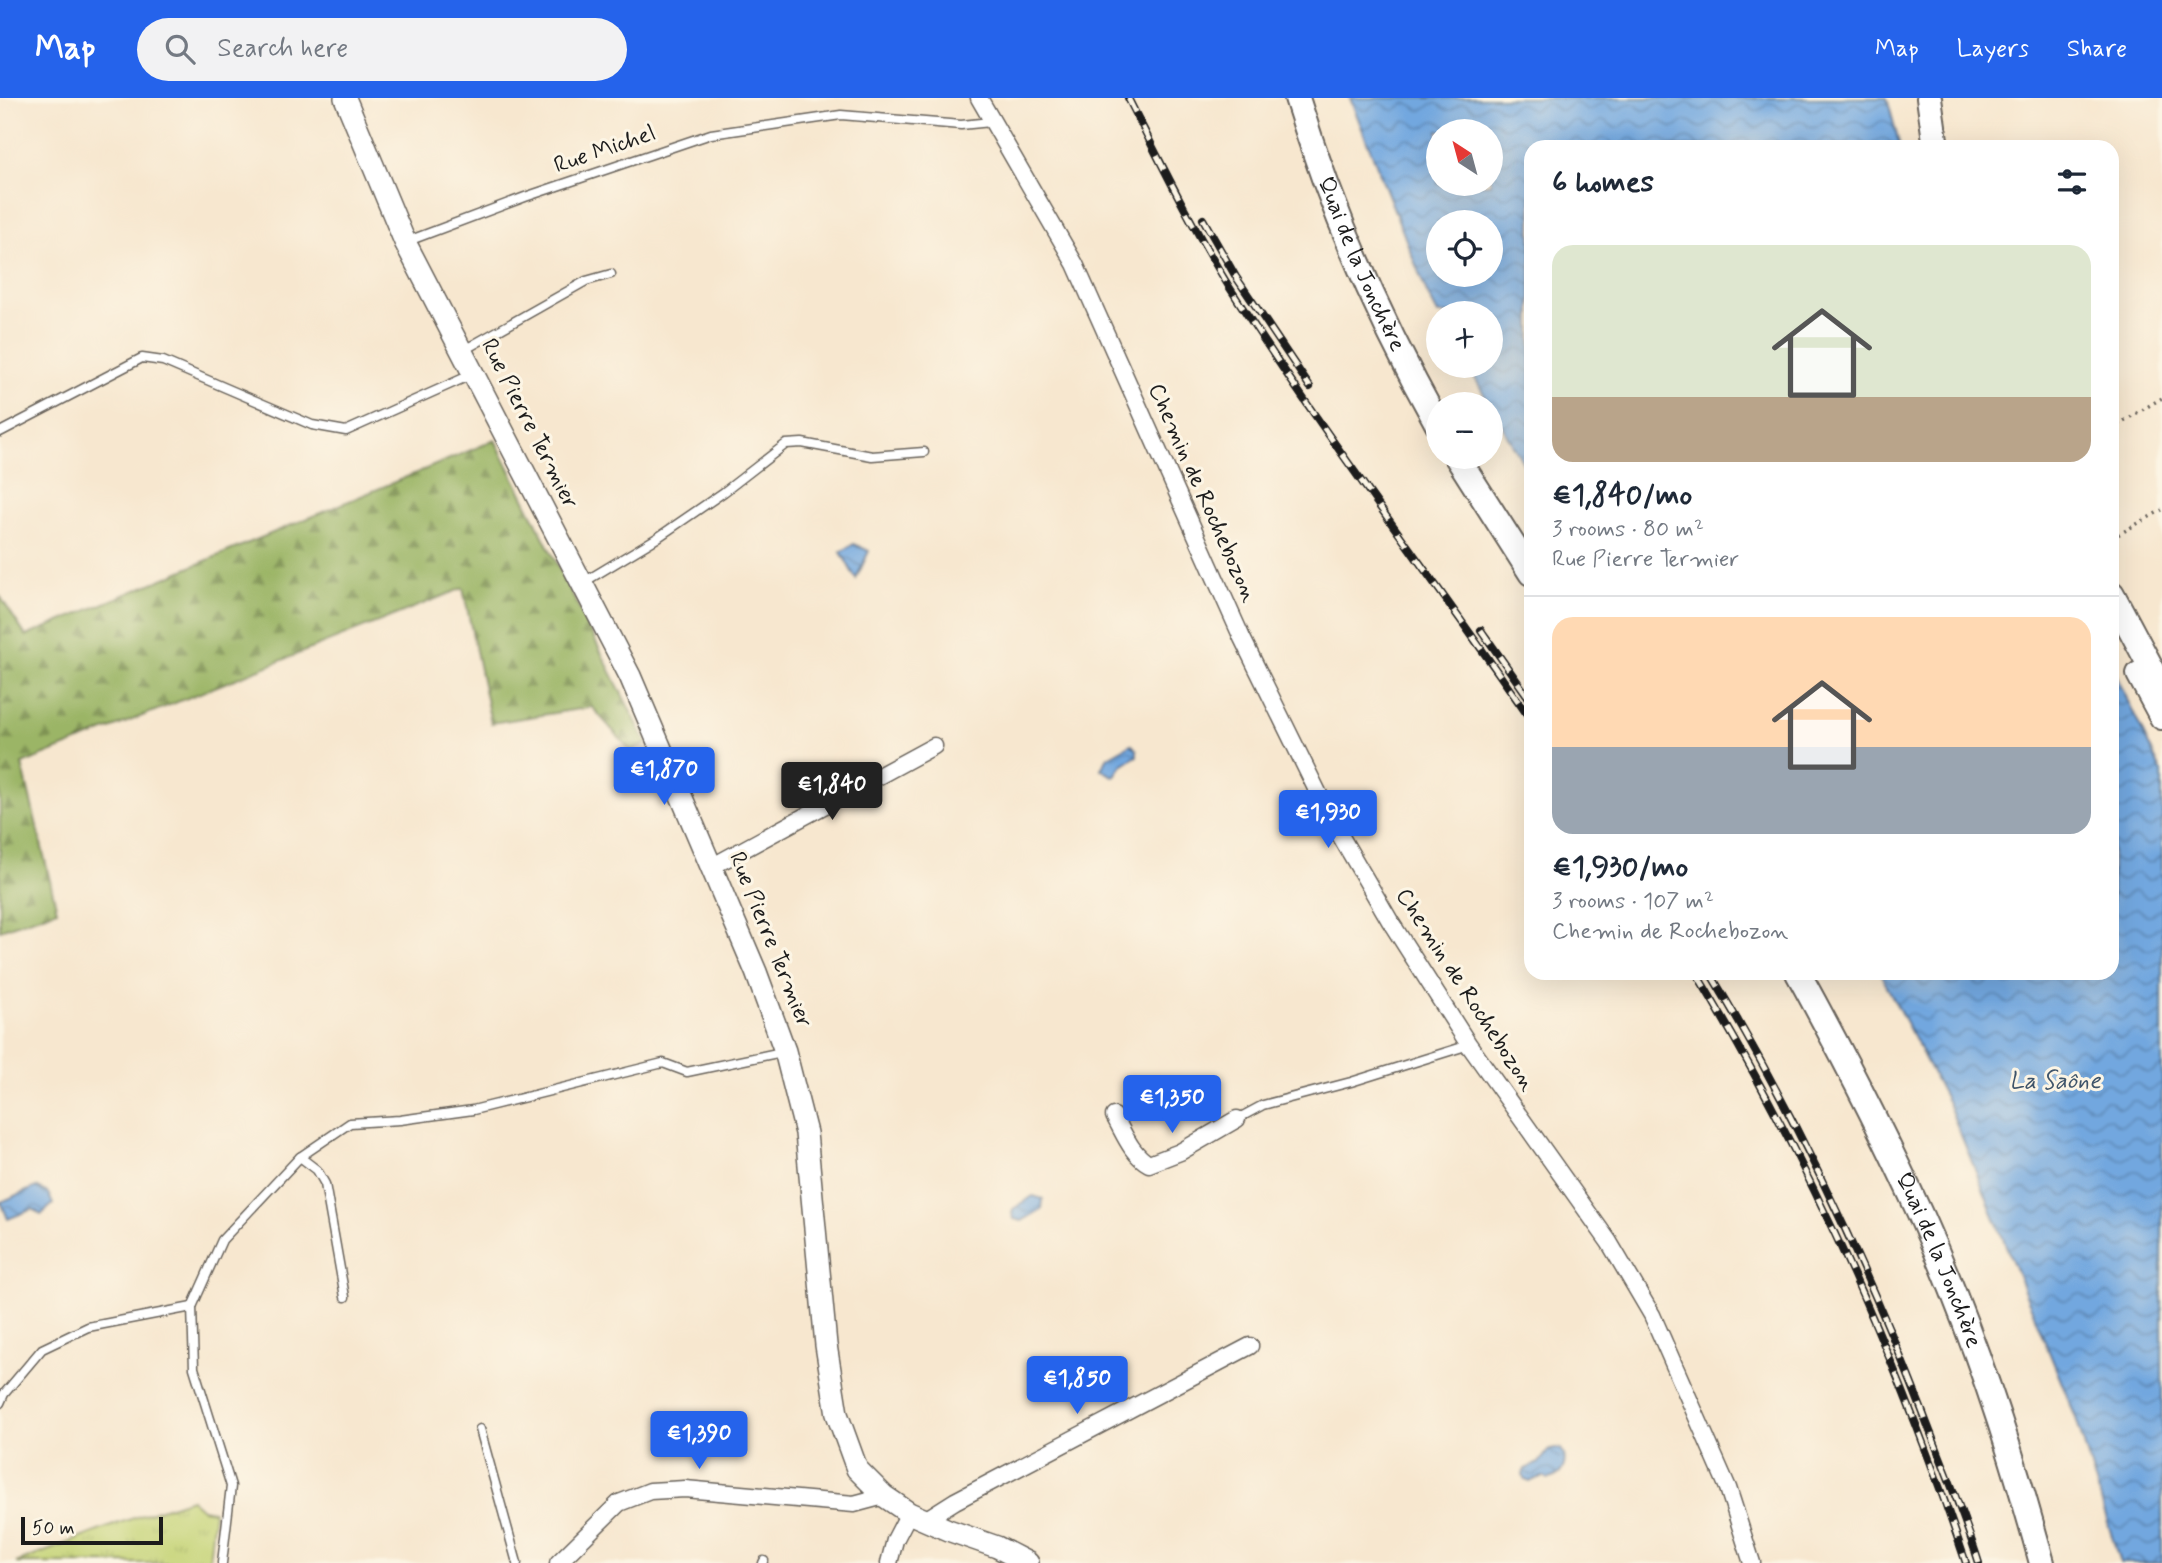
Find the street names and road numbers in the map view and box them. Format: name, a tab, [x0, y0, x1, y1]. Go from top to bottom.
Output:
street label: Rue Michel	[550, 119, 660, 181]
street label: Quai de la Jonchère	[1310, 173, 1412, 357]
street label: Rue Pierre Termier	[473, 334, 585, 514]
street label: Chemin de Rochebozon	[1140, 379, 1264, 607]
street label: Rue Pierre Termier	[721, 848, 819, 1033]
street label: Chemin de Rochebozon	[1388, 883, 1542, 1097]
street label: Quai de la Jonchère	[1888, 1168, 1988, 1352]

